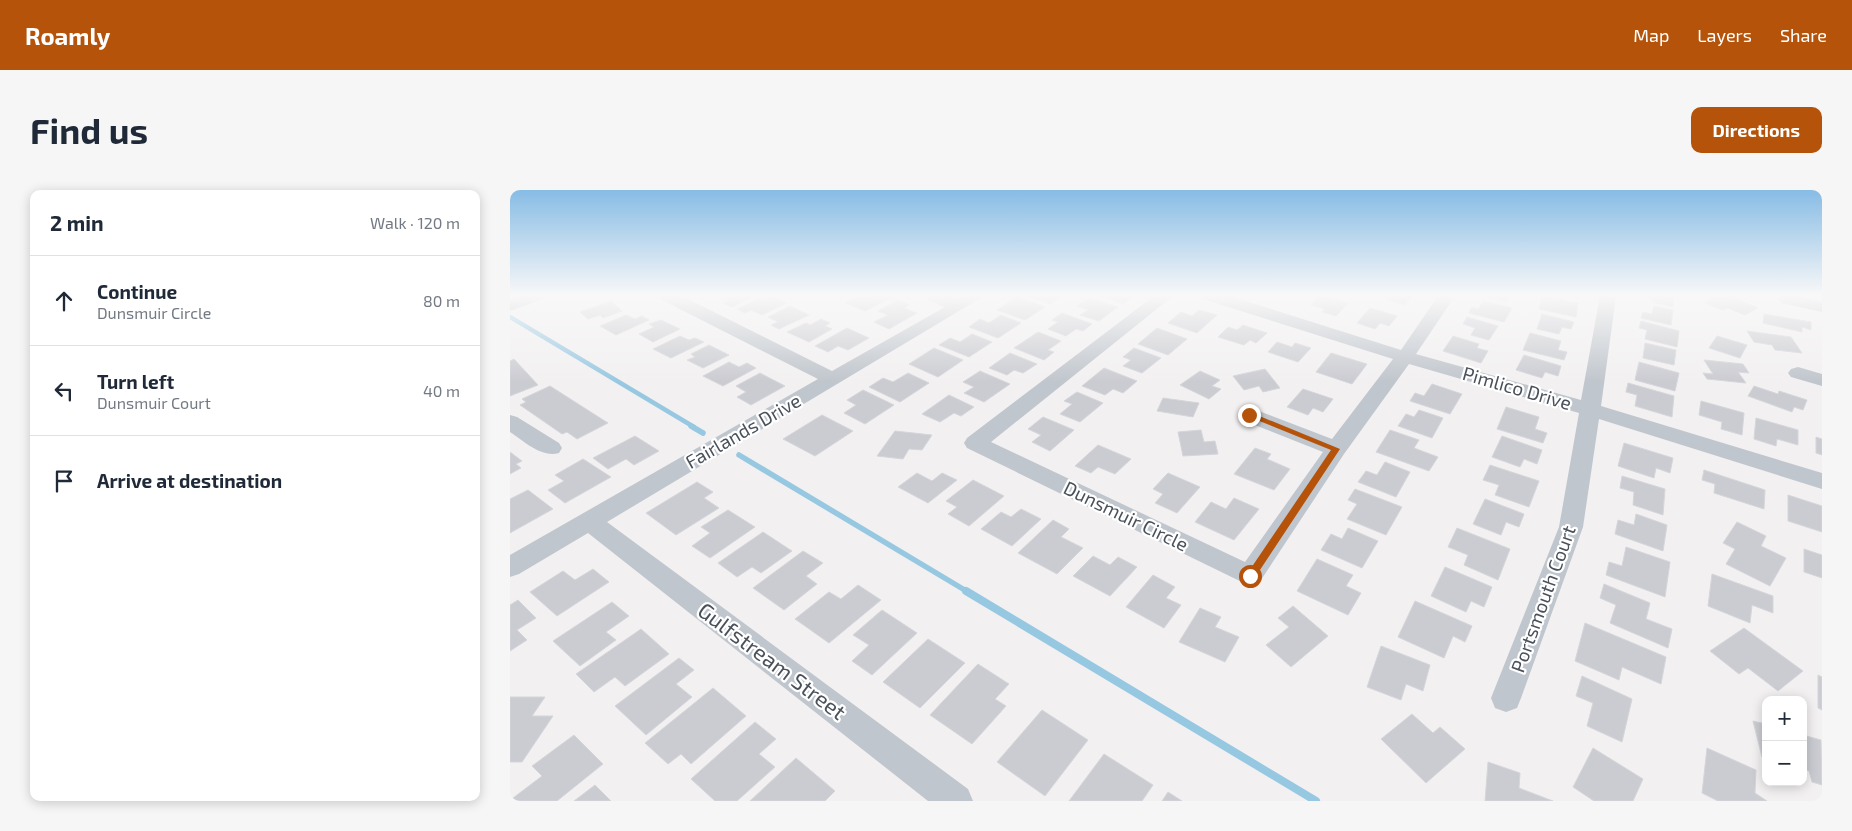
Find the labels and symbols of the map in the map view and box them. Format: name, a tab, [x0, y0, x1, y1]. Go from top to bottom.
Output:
street label: Pimlico Drive	[1460, 361, 1574, 414]
street label: Fairlands Drive	[681, 388, 805, 473]
route end	[1238, 404, 1261, 427]
street label: Dunsmuir Circle	[1060, 475, 1192, 556]
street label: Portsmouth Court	[1505, 522, 1580, 675]
route start	[1239, 565, 1262, 588]
street label: Gulfstream Street	[694, 596, 852, 724]

